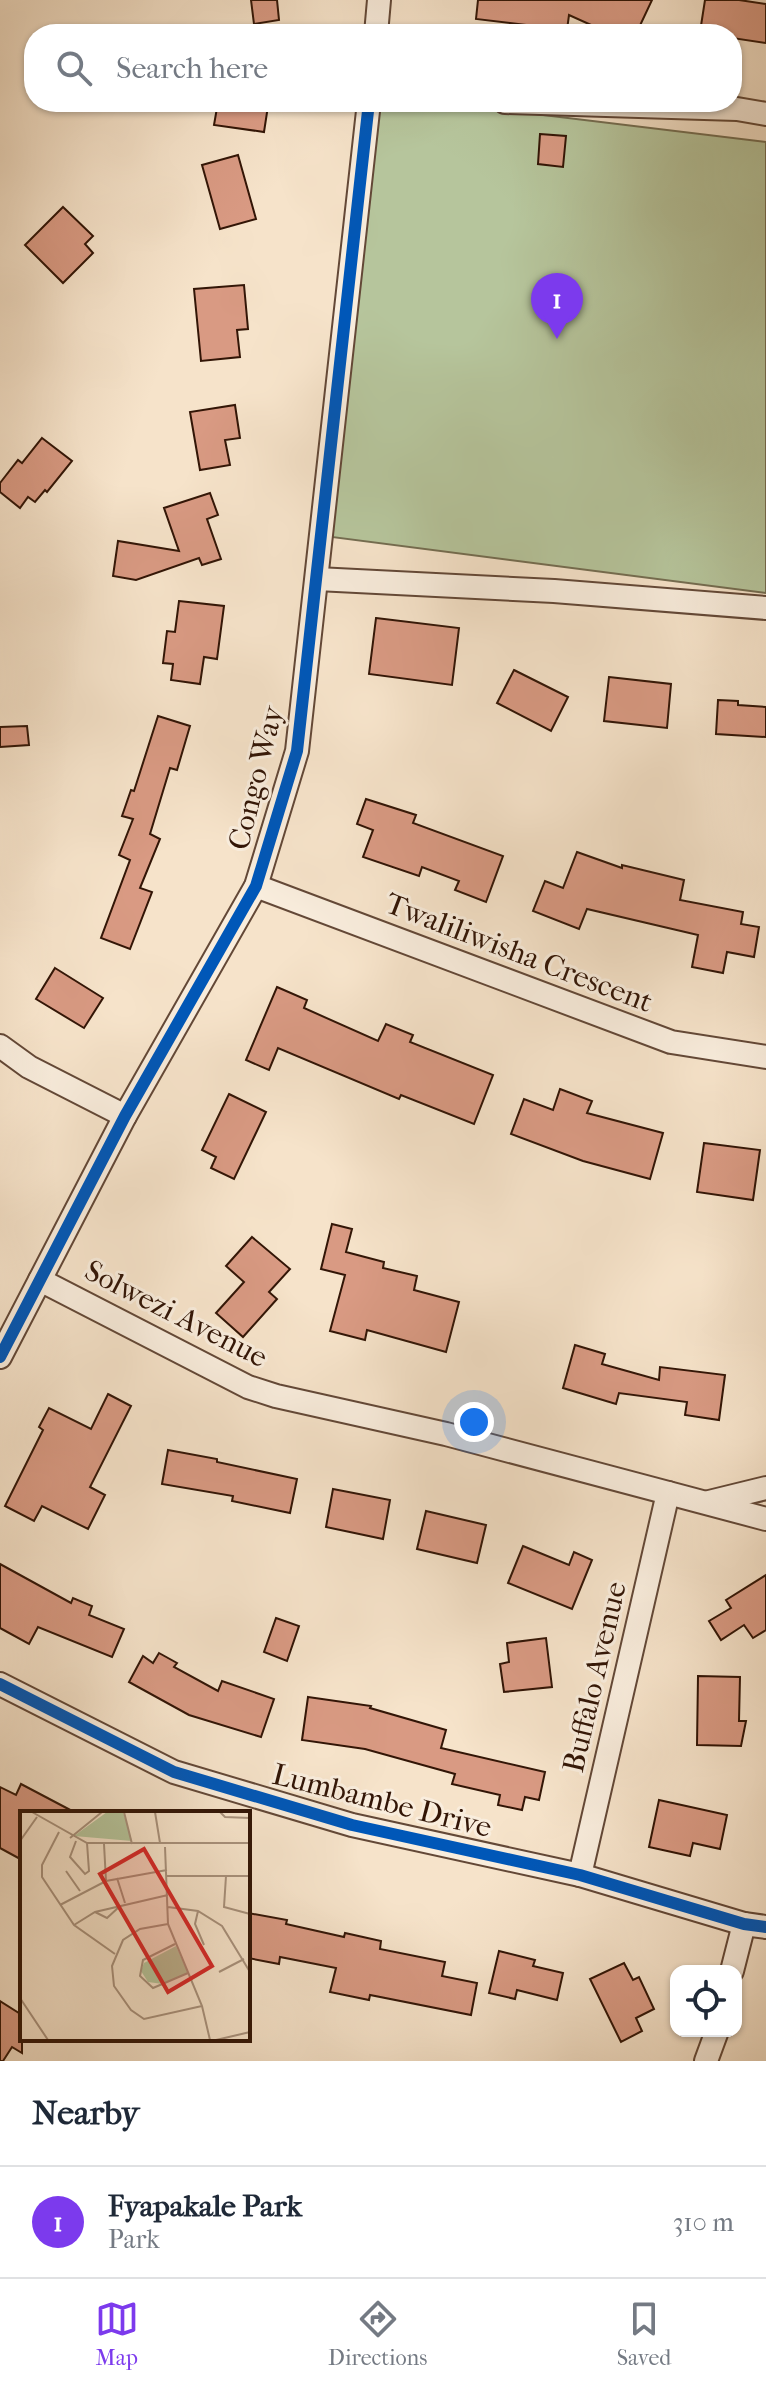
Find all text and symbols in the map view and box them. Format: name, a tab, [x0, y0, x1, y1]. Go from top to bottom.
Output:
search box	[24, 24, 742, 112]
icon: search	[52, 46, 96, 90]
text: Search here	[116, 51, 268, 86]
pin: 1	[531, 273, 583, 339]
street label: Congo Way	[221, 701, 291, 854]
street label: Twaliliwisha Crescent	[381, 886, 658, 1020]
street label: Solwezi Avenue	[79, 1253, 273, 1375]
your location	[454, 1402, 494, 1442]
street label: Buffalo Avenue	[556, 1578, 634, 1776]
street label: Lumbambe Drive	[269, 1757, 495, 1845]
inset map	[20, 1811, 250, 2041]
map controls	[670, 1965, 742, 2037]
button: locate	[670, 1965, 742, 2037]
text: Nearby	[32, 2093, 139, 2133]
text: Fyapakale Park	[108, 2189, 302, 2224]
text: 1	[53, 2207, 63, 2238]
text: 310 m	[673, 2207, 734, 2238]
text: Park	[108, 2224, 160, 2255]
tab: Map	[95, 2297, 139, 2371]
tab: Directions	[328, 2297, 427, 2371]
tab: Saved	[617, 2297, 671, 2371]

